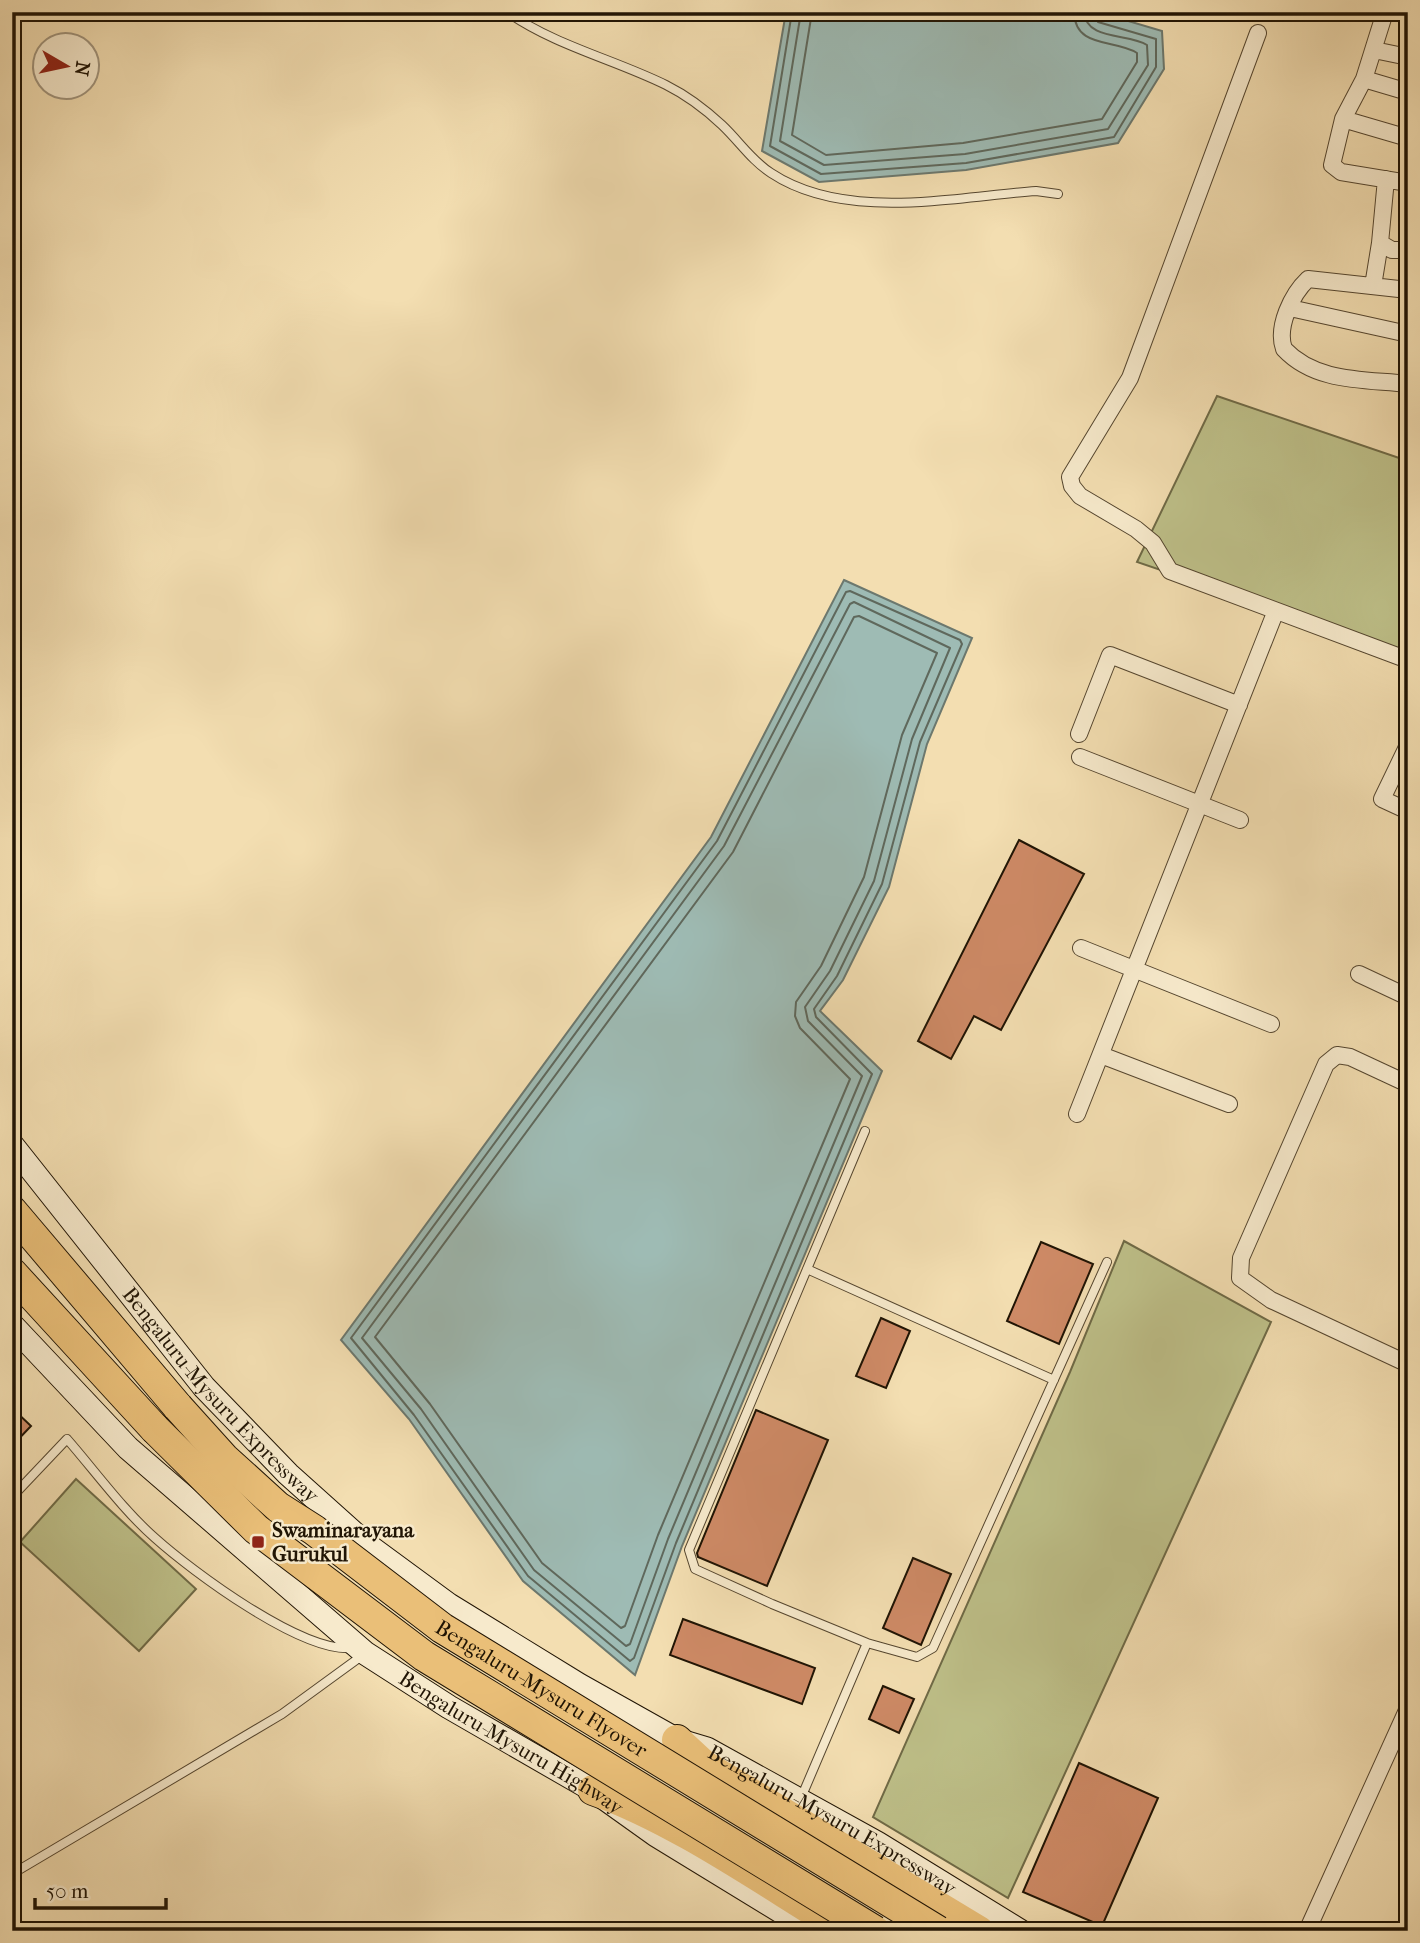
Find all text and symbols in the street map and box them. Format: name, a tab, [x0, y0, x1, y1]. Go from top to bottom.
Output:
north arrow	[32, 32, 102, 102]
text: N	[70, 60, 94, 78]
street label: Bengaluru-Mysuru Expressway	[118, 1283, 324, 1508]
place label: Swaminarayana Gurukul	[272, 1518, 415, 1566]
marker: Swaminarayana Gurukul	[250, 1534, 266, 1550]
street label: Bengaluru-Mysuru Flyover	[431, 1615, 652, 1762]
street label: Bengaluru-Mysuru Highway	[395, 1666, 628, 1820]
street label: Bengaluru-Mysuru Expressway	[704, 1740, 961, 1901]
scale bar	[35, 1866, 166, 1910]
text: 50 m	[46, 1879, 89, 1903]

